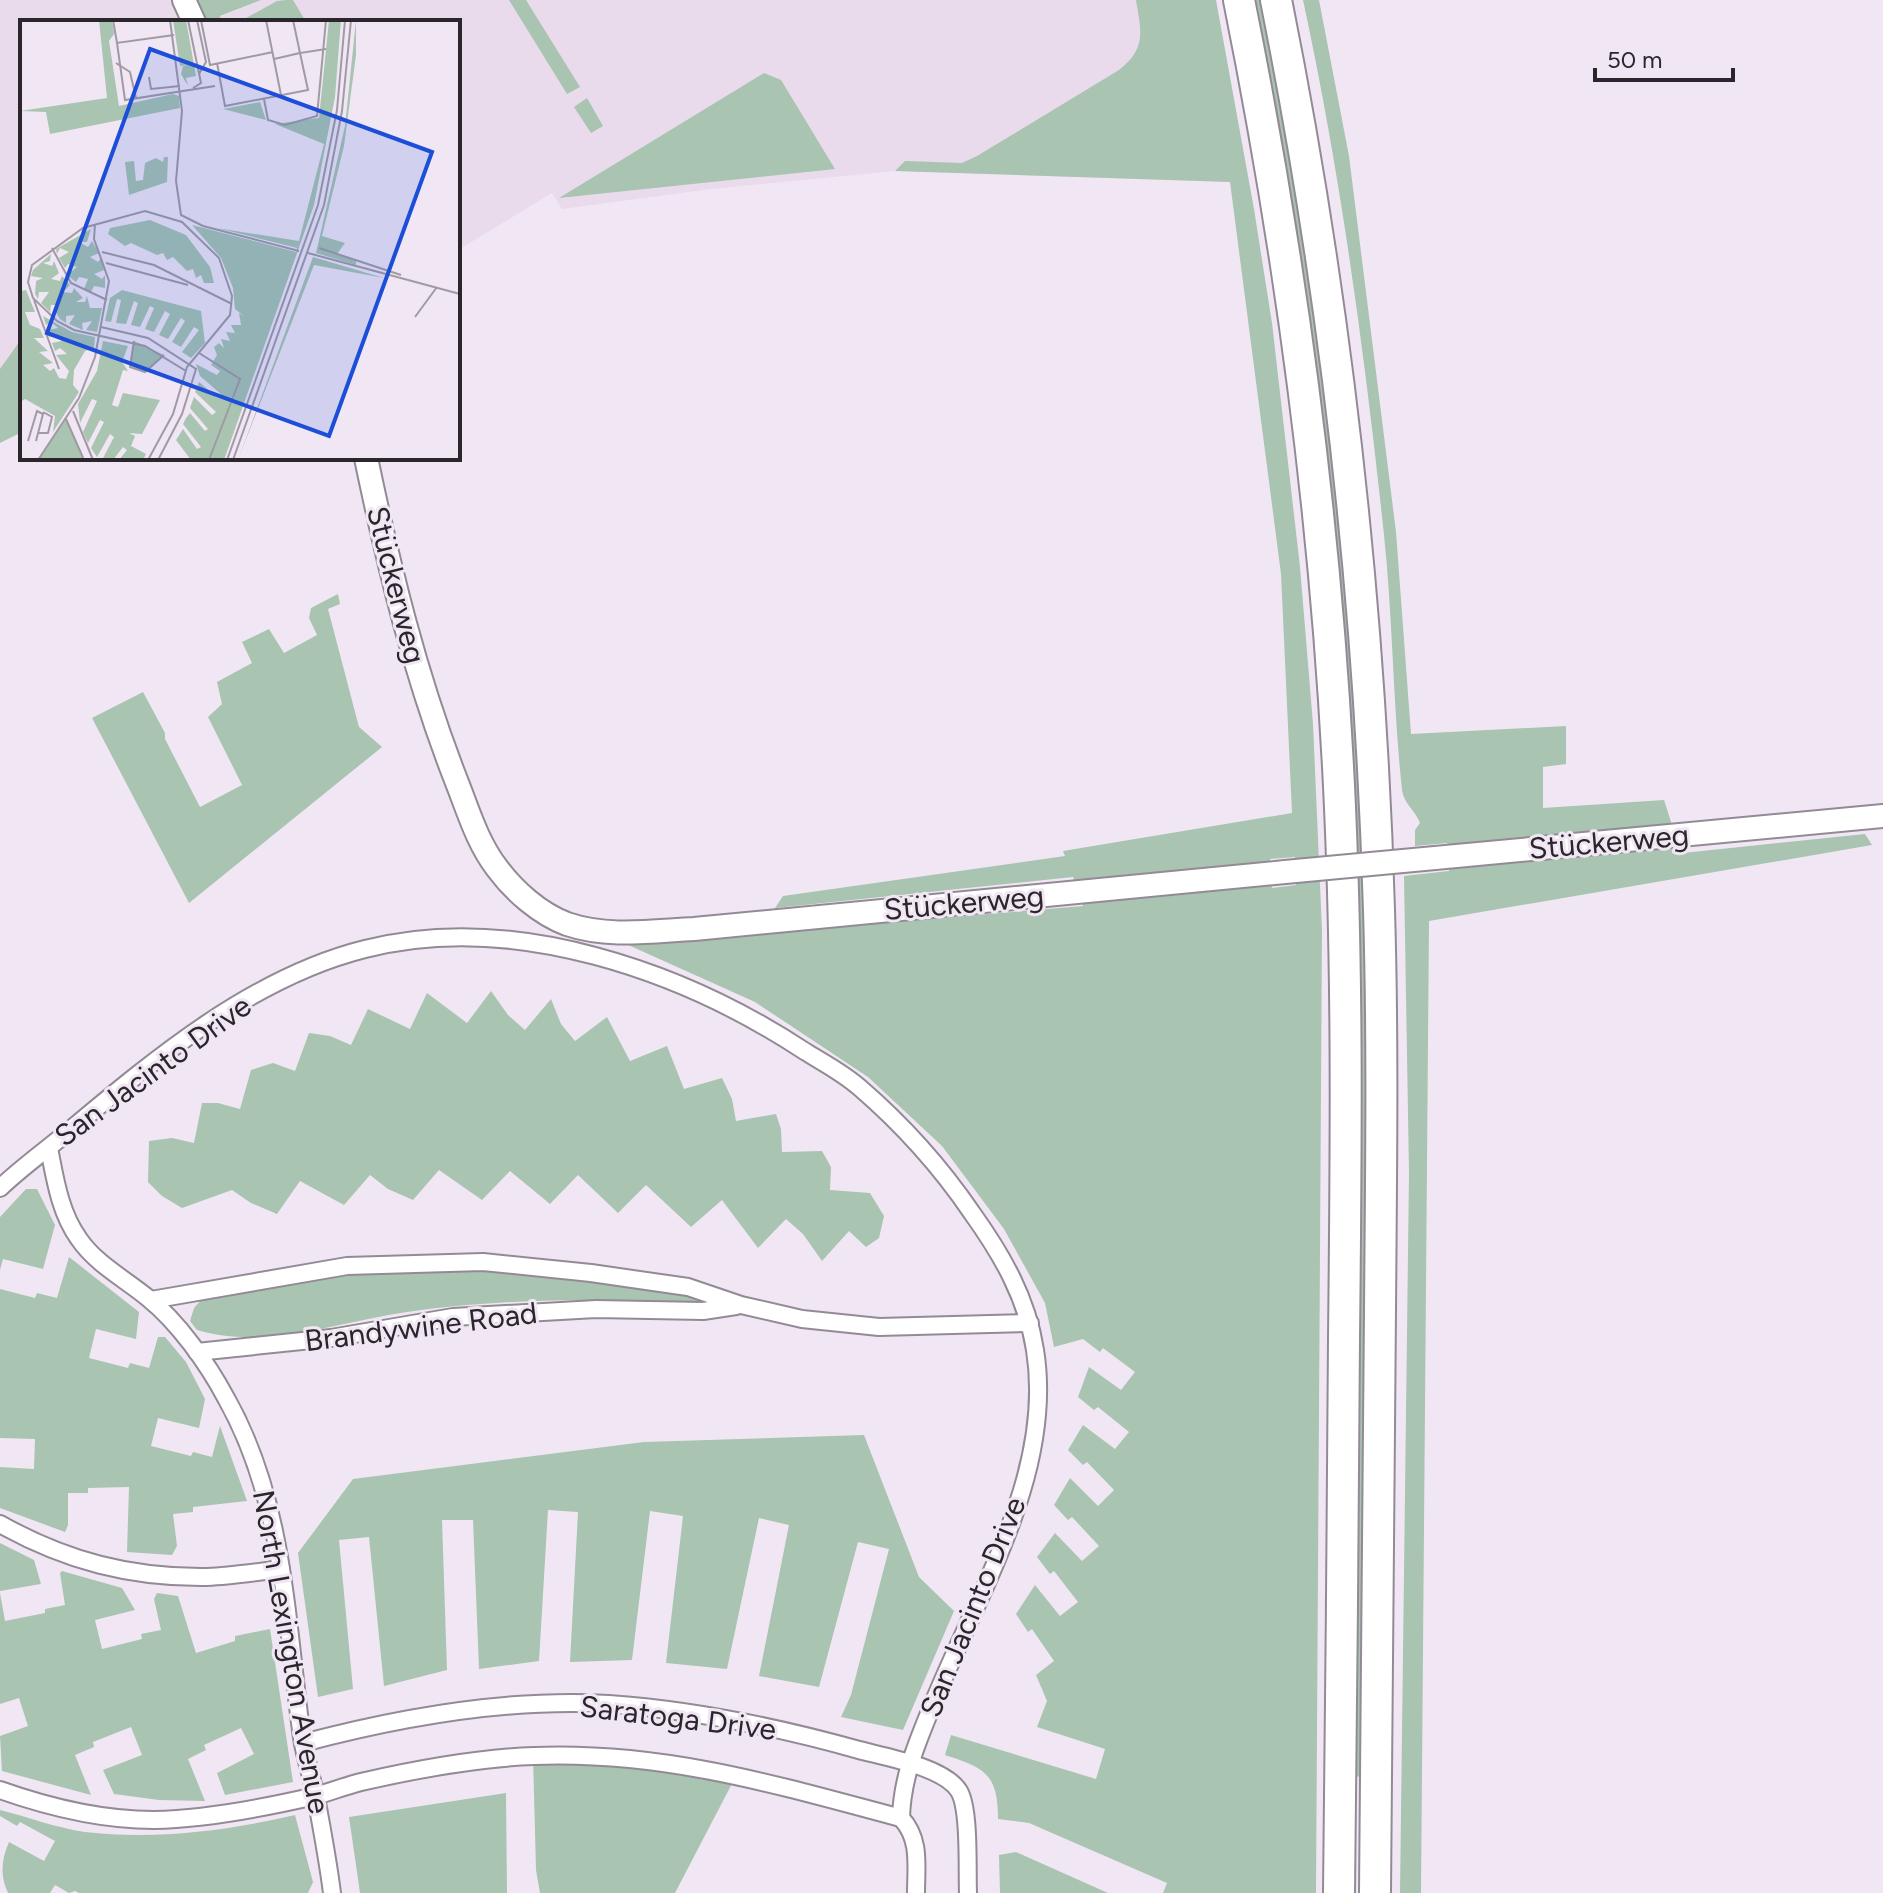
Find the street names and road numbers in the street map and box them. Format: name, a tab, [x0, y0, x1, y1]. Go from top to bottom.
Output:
street label: Stückerweg	[359, 502, 434, 667]
street label: Stückerweg	[1527, 816, 1691, 867]
street label: Stückerweg	[882, 877, 1046, 928]
street label: San Jacinto Drive	[47, 987, 258, 1154]
street label: Brandywine Road	[303, 1294, 539, 1359]
street label: North Lexington Avenue	[245, 1487, 338, 1817]
street label: San Jacinto Drive	[912, 1491, 1034, 1722]
street label: Saratoga Drive	[578, 1687, 778, 1748]

